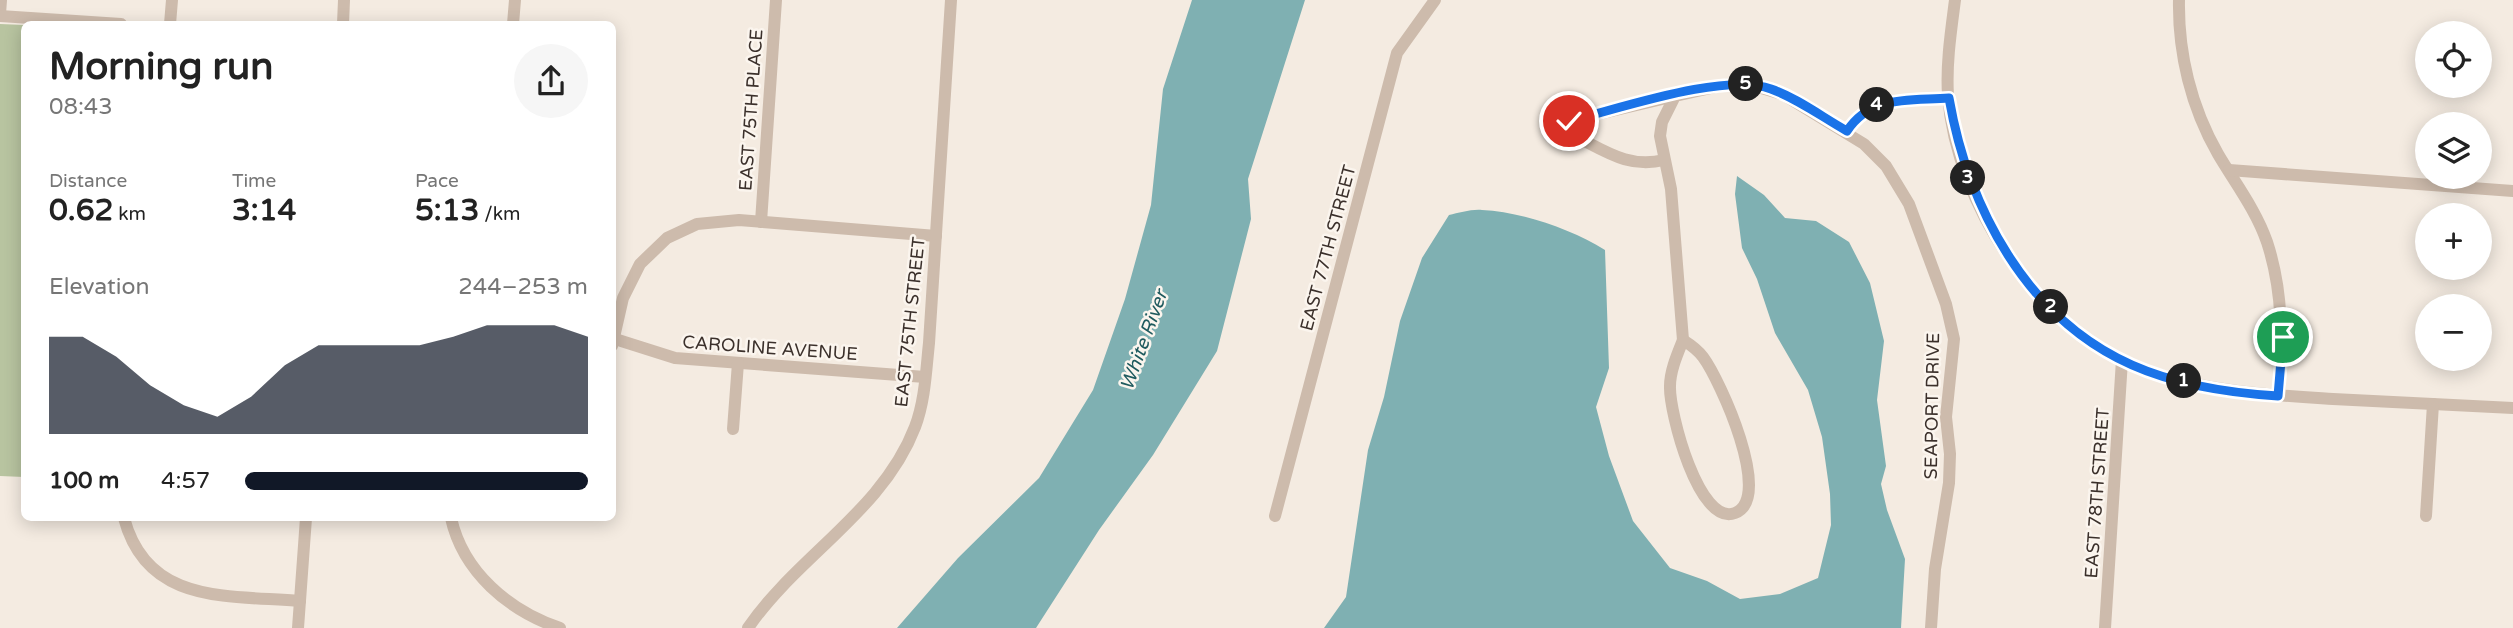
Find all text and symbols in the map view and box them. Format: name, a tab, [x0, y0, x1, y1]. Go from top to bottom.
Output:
map controls	[2415, 21, 2492, 371]
button: locate	[2415, 21, 2492, 98]
street label: EAST 75TH PLACE	[734, 28, 768, 192]
text: Morning run	[49, 44, 273, 90]
button: share	[514, 44, 588, 118]
pin: 5	[1728, 66, 1764, 102]
text: 5	[1740, 72, 1751, 94]
pin: 4	[1860, 88, 1895, 122]
pin	[1539, 91, 1599, 151]
text: 08:43	[49, 93, 113, 121]
text: 4	[1871, 93, 1882, 115]
icon: check	[1550, 102, 1588, 140]
button: layers	[2415, 112, 2492, 189]
pin: 3	[1951, 160, 1986, 196]
street label: EAST 77TH STREET	[1295, 163, 1361, 333]
text: 3	[1962, 166, 1973, 188]
text: Distance	[49, 170, 127, 192]
text: Time	[232, 170, 276, 192]
text: Pace	[415, 170, 459, 192]
text: 0.62	[49, 192, 113, 229]
text: 3:14	[232, 192, 296, 229]
text: 5:13	[415, 192, 479, 229]
text: km	[113, 203, 146, 225]
text: /km	[479, 203, 520, 225]
button: +	[2415, 203, 2492, 280]
street label: EAST 75TH STREET	[890, 236, 930, 408]
text: Elevation	[49, 273, 150, 301]
text: 244–253 m	[458, 273, 588, 301]
water label: White River	[1116, 285, 1173, 393]
pin: 2	[2034, 290, 2068, 324]
button: −	[2415, 294, 2492, 371]
text: 2	[2045, 295, 2056, 317]
pin	[2253, 307, 2313, 367]
icon: arrive	[2264, 318, 2302, 356]
street label: CAROLINE AVENUE	[682, 331, 858, 365]
street label: SEAPORT DRIVE	[1920, 333, 1944, 479]
pin: 1	[2166, 364, 2202, 398]
text: 1	[2178, 369, 2189, 391]
street label: EAST 78TH STREET	[2080, 407, 2114, 579]
text: 100 m	[49, 467, 119, 495]
text: 4:57	[161, 467, 210, 495]

